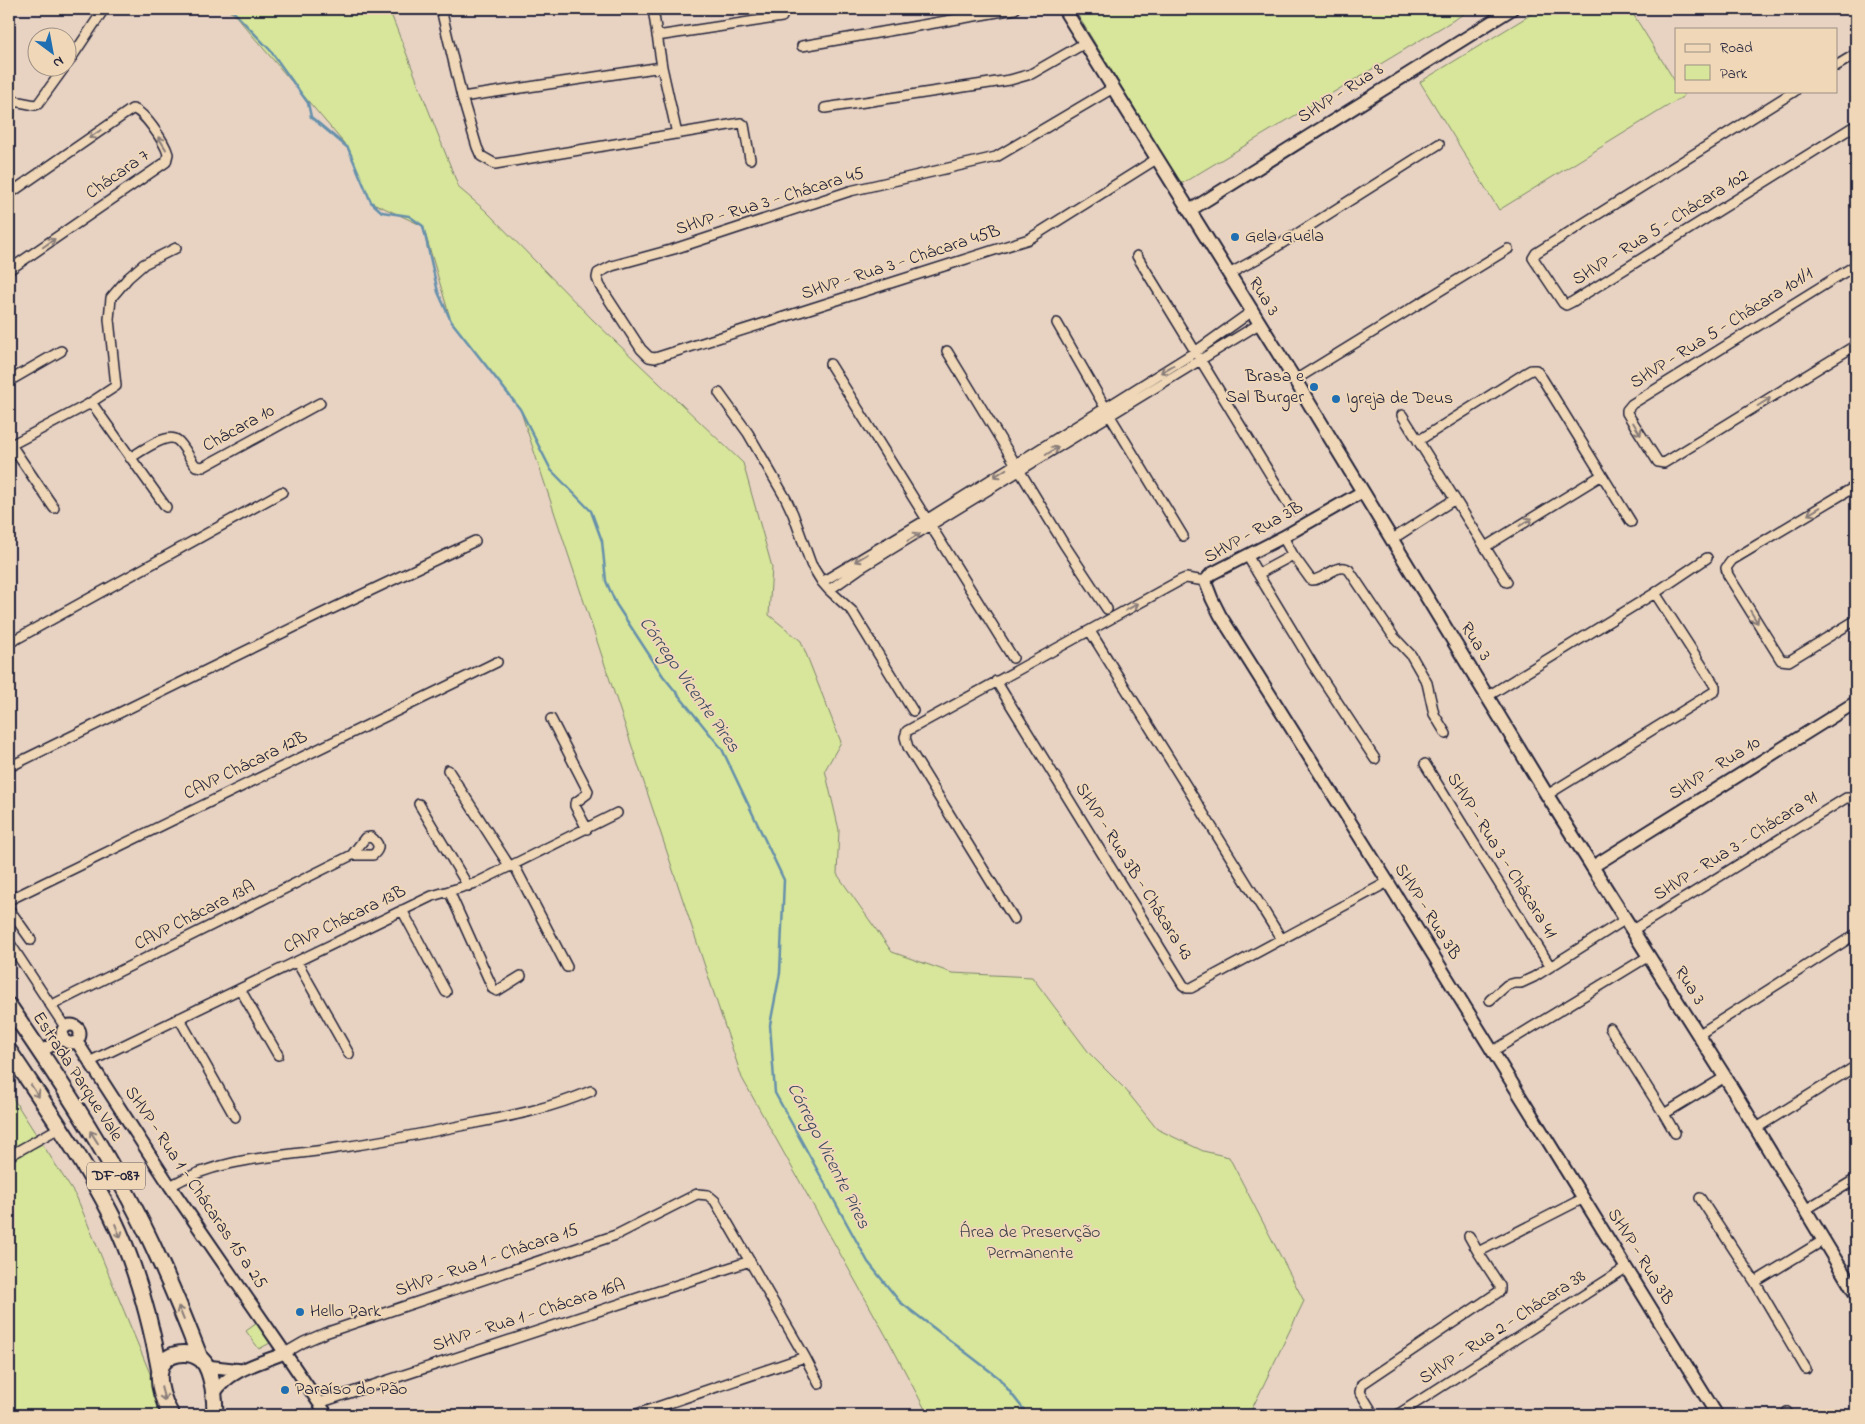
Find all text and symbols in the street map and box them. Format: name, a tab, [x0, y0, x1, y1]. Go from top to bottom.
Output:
north arrow	[28, 28, 78, 78]
legend	[1675, 28, 1838, 92]
text: Road	[1720, 37, 1753, 59]
text: N	[49, 50, 68, 73]
street label: SHVP - Rua 8	[1293, 57, 1389, 131]
text: Park	[1720, 63, 1748, 85]
one-way arrow	[88, 129, 102, 139]
one-way arrow	[157, 137, 167, 151]
street label: Chácara 7	[81, 143, 156, 206]
street label: SHVP - Rua 3 - Chácara 45	[673, 161, 867, 243]
street label: SHVP - Rua 5 - Chácara 102	[1568, 163, 1754, 293]
street label: SHVP - Rua 3 - Chácara 45B	[798, 218, 1004, 308]
place label: Gela Guela	[1245, 224, 1324, 250]
marker: Gela Guela	[1229, 231, 1241, 243]
one-way arrow	[42, 238, 56, 248]
street label: SHVP - Rua 5 - Chácara 101/1	[1625, 262, 1819, 396]
street label: Rua 3	[1241, 272, 1285, 322]
one-way arrow	[1161, 364, 1175, 374]
place label: Brasa e Sal Burger	[1226, 364, 1305, 412]
marker: Brasa e Sal Burger	[1308, 381, 1320, 393]
place label: Igreja de Deus	[1346, 386, 1453, 413]
marker: Igreja de Deus	[1330, 393, 1342, 405]
one-way arrow	[1756, 396, 1770, 406]
street label: Chácara 10	[198, 398, 280, 459]
one-way arrow	[1632, 422, 1642, 437]
one-way arrow	[1045, 446, 1059, 456]
one-way arrow	[993, 468, 1007, 478]
street label: SHVP - Rua 3B	[1200, 495, 1308, 571]
one-way arrow	[1808, 506, 1822, 516]
one-way arrow	[1519, 516, 1533, 526]
one-way arrow	[907, 531, 921, 541]
one-way arrow	[855, 554, 869, 564]
one-way arrow	[1125, 602, 1140, 612]
one-way arrow	[1749, 609, 1759, 623]
water label: Córrego Vicente Pires	[631, 612, 746, 759]
street label: Rua 3	[1453, 617, 1497, 667]
street label: CAVP Chácara 12B	[180, 725, 312, 807]
street label: SHVP - Rua 10	[1664, 730, 1766, 807]
street label: SHVP - Rua 3 - Chácara 41	[1439, 768, 1563, 944]
street label: SHVP - Rua 3B - Chácara 43	[1068, 778, 1198, 966]
street label: SHVP - Rua 3 - Chácara 91	[1649, 786, 1823, 908]
street label: SHVP - Rua 3B	[1387, 859, 1467, 965]
street label: CAVP Chácara 13A	[130, 874, 260, 958]
street label: CAVP Chácara 13B	[279, 879, 411, 961]
street label: Rua 3	[1667, 961, 1711, 1011]
street label: Estrada Parque Vale	[25, 1007, 129, 1148]
water label: Córrego Vicente Pires	[779, 1078, 877, 1234]
street label: SHVP - Rua 1 - Chácaras 15 a 25	[117, 1081, 273, 1295]
one-way arrow	[31, 1084, 41, 1098]
one-way arrow	[88, 1130, 98, 1144]
road number: DF-087	[87, 1162, 145, 1190]
street label: SHVP - Rua 3B	[1600, 1204, 1680, 1310]
street label: SHVP - Rua 1 - Chácara 15	[392, 1217, 582, 1305]
park label: Área de Preservção Permanente	[960, 1220, 1100, 1267]
one-way arrow	[114, 1223, 123, 1238]
street label: SHVP - Rua 2 - Chácara 38	[1415, 1264, 1592, 1392]
street label: SHVP - Rua 1 - Chácara 16A	[429, 1273, 629, 1359]
place label: Hello Park	[310, 1299, 381, 1325]
one-way arrow	[176, 1306, 186, 1321]
marker: Hello Park	[294, 1306, 306, 1318]
place label: Paraíso do Pão	[295, 1377, 407, 1403]
marker: Paraíso do Pão	[279, 1384, 291, 1396]
one-way arrow	[159, 1386, 168, 1402]

